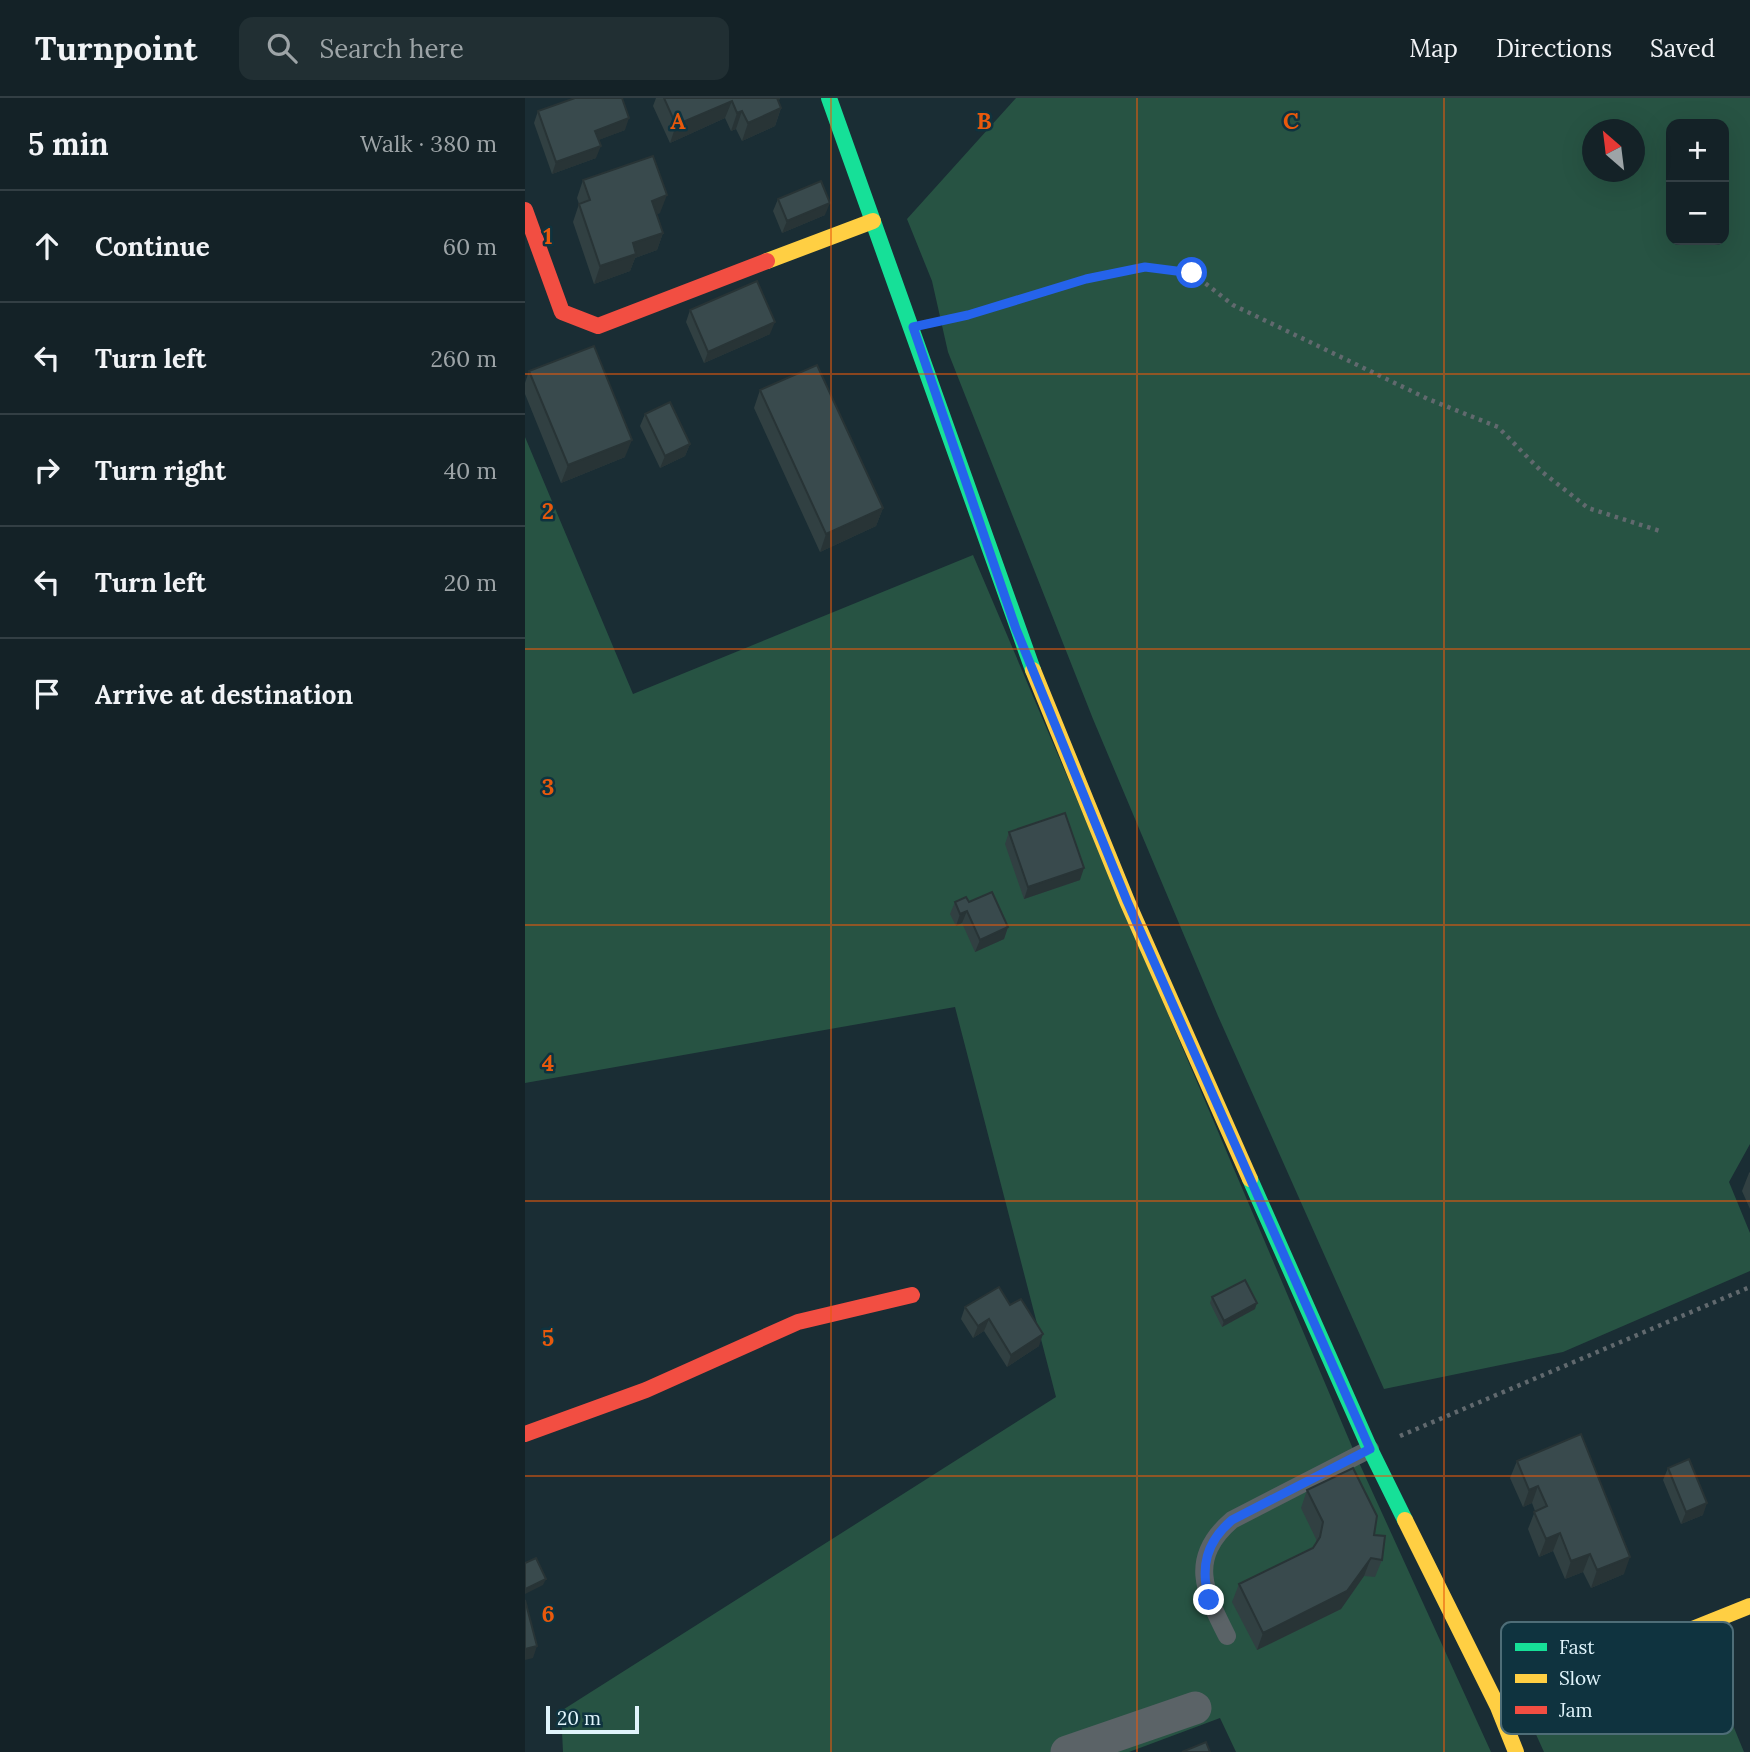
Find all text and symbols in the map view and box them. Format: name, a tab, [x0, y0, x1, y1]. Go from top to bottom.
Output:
search box	[239, 17, 729, 80]
text: Turnpoint	[35, 27, 197, 69]
icon: search	[263, 29, 301, 67]
text: Search here	[319, 32, 464, 65]
text: Map	[1409, 33, 1458, 64]
text: Directions	[1496, 33, 1612, 64]
text: Saved	[1650, 33, 1715, 64]
text: A	[670, 106, 686, 135]
text: B	[976, 106, 992, 135]
text: C	[1283, 106, 1299, 135]
north arrow	[1582, 119, 1645, 182]
map controls	[1666, 119, 1729, 245]
button: +	[1666, 119, 1729, 182]
text: 5 min	[28, 125, 109, 163]
text: Walk · 380 m	[360, 129, 497, 158]
button: −	[1666, 182, 1729, 245]
text: 1	[543, 221, 553, 250]
icon: ahead	[28, 227, 66, 265]
text: Continue	[95, 230, 210, 263]
text: 60 m	[443, 232, 497, 261]
route start	[1176, 257, 1207, 288]
icon: left	[28, 339, 66, 377]
text: Turn left	[95, 342, 206, 375]
text: 260 m	[430, 344, 497, 373]
icon: right	[28, 451, 66, 489]
text: Turn right	[95, 454, 226, 487]
text: 40 m	[444, 456, 497, 485]
text: 2	[542, 496, 554, 525]
icon: left	[28, 563, 66, 601]
text: Turn left	[95, 566, 206, 599]
text: 20 m	[444, 568, 497, 597]
icon: arrive	[28, 675, 66, 713]
text: Arrive at destination	[95, 678, 353, 711]
text: 3	[542, 772, 554, 801]
text: 4	[542, 1048, 554, 1077]
text: 5	[542, 1323, 554, 1352]
route end	[1193, 1584, 1224, 1615]
text: 6	[541, 1599, 555, 1628]
legend	[1501, 1622, 1733, 1734]
text: Fast	[1559, 1635, 1595, 1659]
text: Slow	[1559, 1666, 1602, 1690]
text: Jam	[1558, 1698, 1593, 1722]
scale bar	[546, 1703, 639, 1735]
text: 20 m	[557, 1706, 601, 1730]

